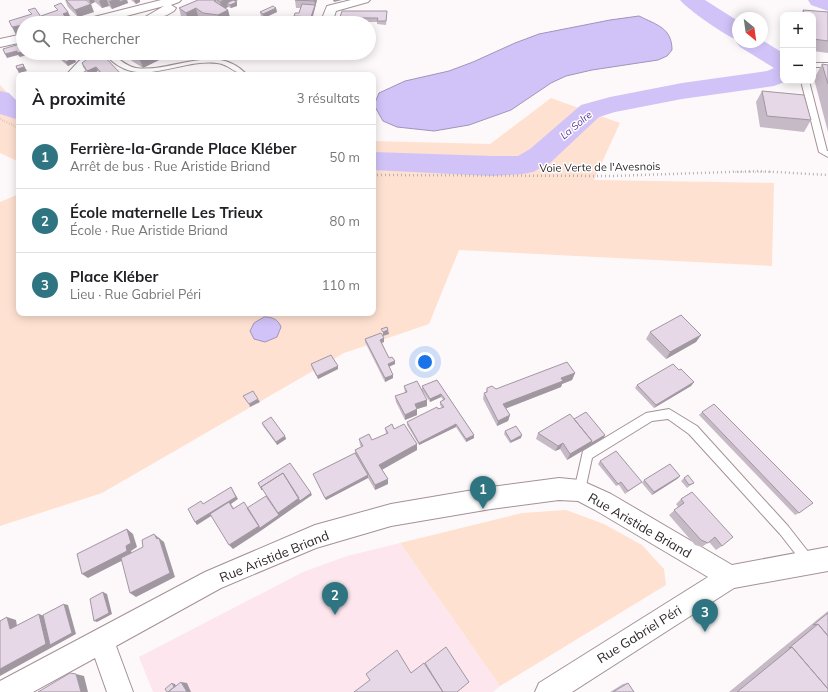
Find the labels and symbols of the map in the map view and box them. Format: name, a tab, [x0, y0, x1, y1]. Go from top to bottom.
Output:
north arrow	[732, 12, 768, 48]
water label: La Solre	[558, 108, 595, 142]
street label: Voie Verte de l'Avesnois	[539, 159, 661, 175]
your location	[415, 352, 435, 372]
pin: 1	[470, 476, 496, 509]
street label: Rue Aristide Briand	[586, 489, 694, 561]
street label: Rue Aristide Briand	[217, 527, 331, 585]
pin: 2	[322, 582, 348, 615]
pin: 3	[692, 599, 718, 632]
street label: Rue Gabriel Péri	[594, 602, 684, 666]

